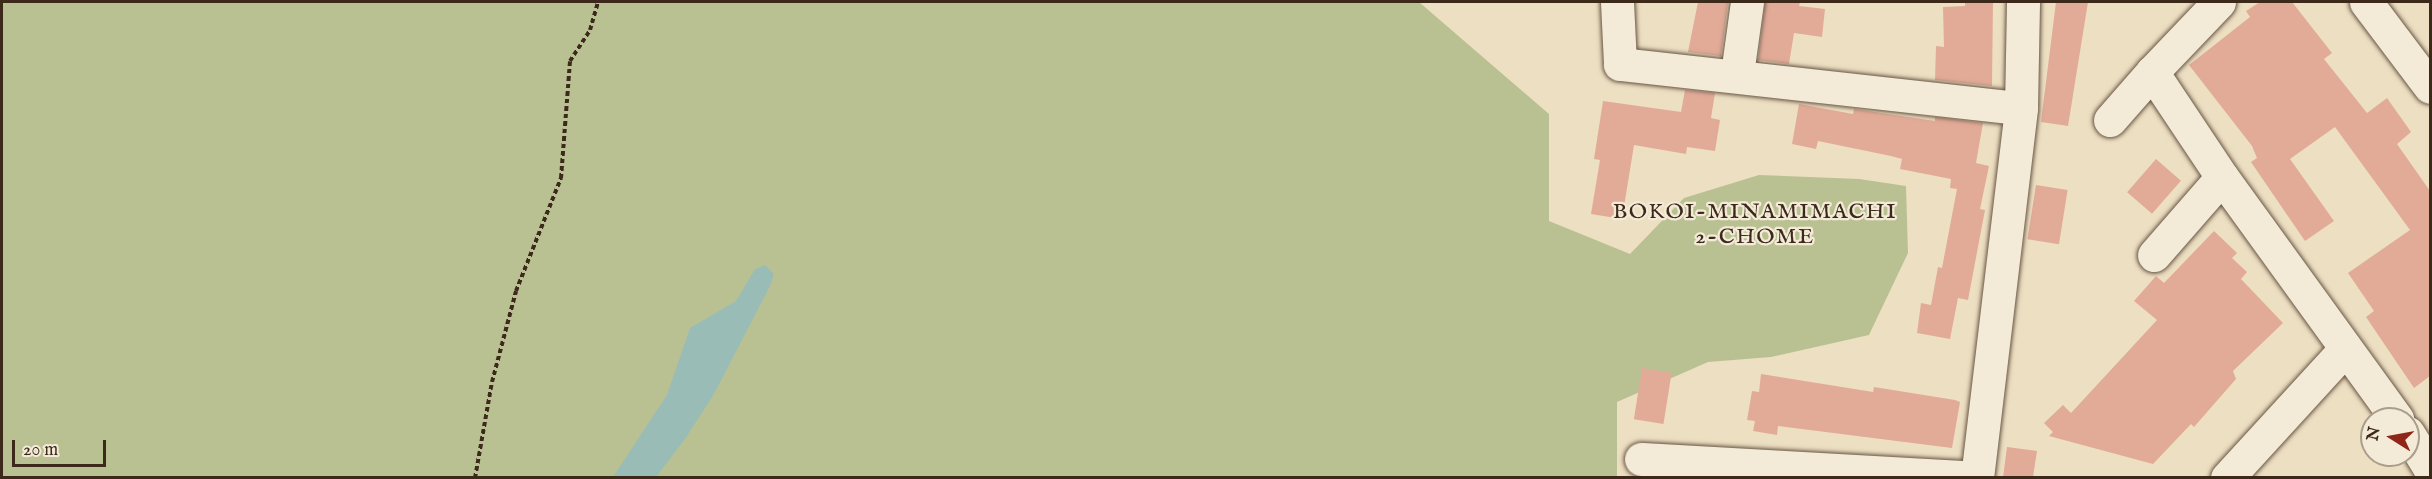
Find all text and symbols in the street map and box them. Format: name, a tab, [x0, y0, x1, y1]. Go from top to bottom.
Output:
district label: BOKOI-MINAMIMACHI 2-CHOME	[1613, 199, 1897, 250]
north arrow	[2360, 407, 2420, 467]
text: N	[2363, 425, 2385, 443]
scale bar	[15, 428, 110, 466]
text: 20 m	[23, 439, 58, 462]

